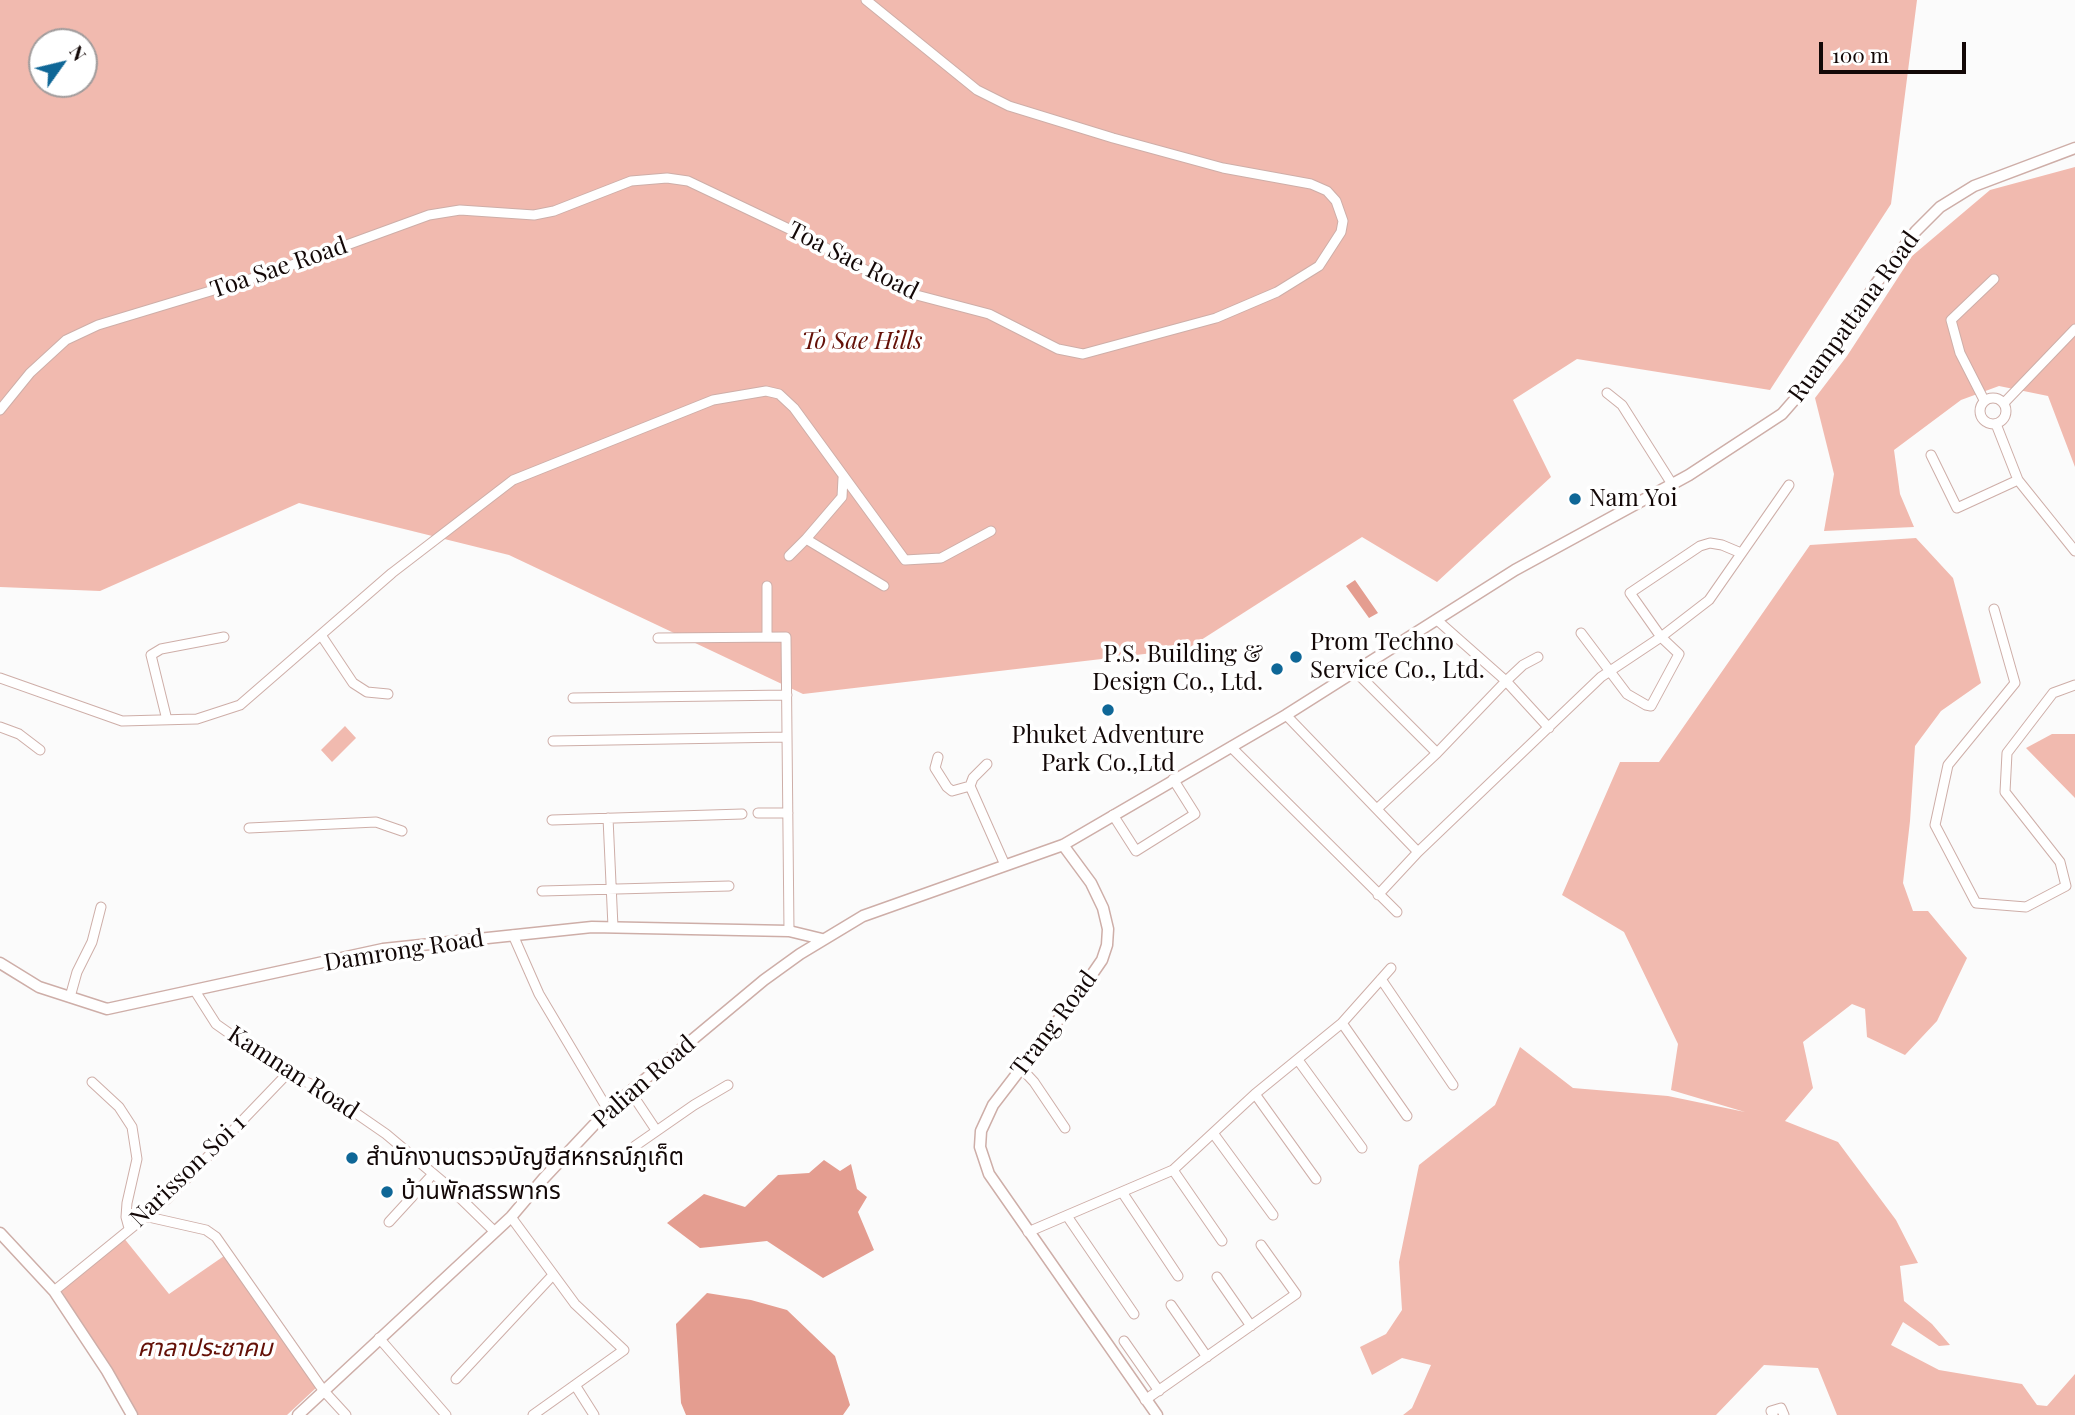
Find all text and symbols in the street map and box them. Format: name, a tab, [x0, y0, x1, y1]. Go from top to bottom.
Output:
north arrow	[28, 28, 98, 98]
scale bar	[1823, 28, 1970, 72]
text: N	[64, 39, 93, 65]
text: 100 m	[1832, 40, 1889, 68]
street label: Toa Sae Road	[783, 216, 923, 306]
street label: Ruampattana Road	[1783, 226, 1925, 408]
street label: Toa Sae Road	[207, 231, 351, 305]
park label: To Sae Hills	[802, 328, 922, 356]
place label: Nam Yoi	[1589, 485, 1677, 513]
marker: Nam Yoi	[1567, 491, 1583, 507]
place label: Prom Techno Service Co., Ltd.	[1310, 629, 1485, 685]
place label: P.S. Building & Design Co., Ltd.	[1092, 641, 1263, 697]
marker: Prom Techno Service Co., Ltd.	[1288, 649, 1304, 665]
marker: P.S. Building & Design Co., Ltd.	[1269, 661, 1285, 677]
marker: Phuket Adventure Park Co.,Ltd	[1100, 702, 1116, 718]
place label: Phuket Adventure Park Co.,Ltd	[1012, 722, 1204, 778]
street label: Damrong Road	[322, 924, 486, 978]
street label: Trang Road	[1005, 965, 1103, 1083]
street label: Kamnan Road	[222, 1020, 364, 1126]
street label: Palian Road	[587, 1030, 701, 1134]
street label: Narisson Soi 1	[124, 1109, 252, 1233]
place label: สำนักงานตรวจบัญชีสหกรณ์ภูเก็ต	[366, 1144, 684, 1172]
marker: สำนักงานตรวจบัญชีสหกรณ์ภูเก็ต	[344, 1150, 360, 1166]
place label: บ้านพักสรรพากร	[401, 1178, 561, 1206]
marker: บ้านพักสรรพากร	[379, 1184, 395, 1200]
park label: ศาลาประชาคม	[137, 1335, 273, 1363]

